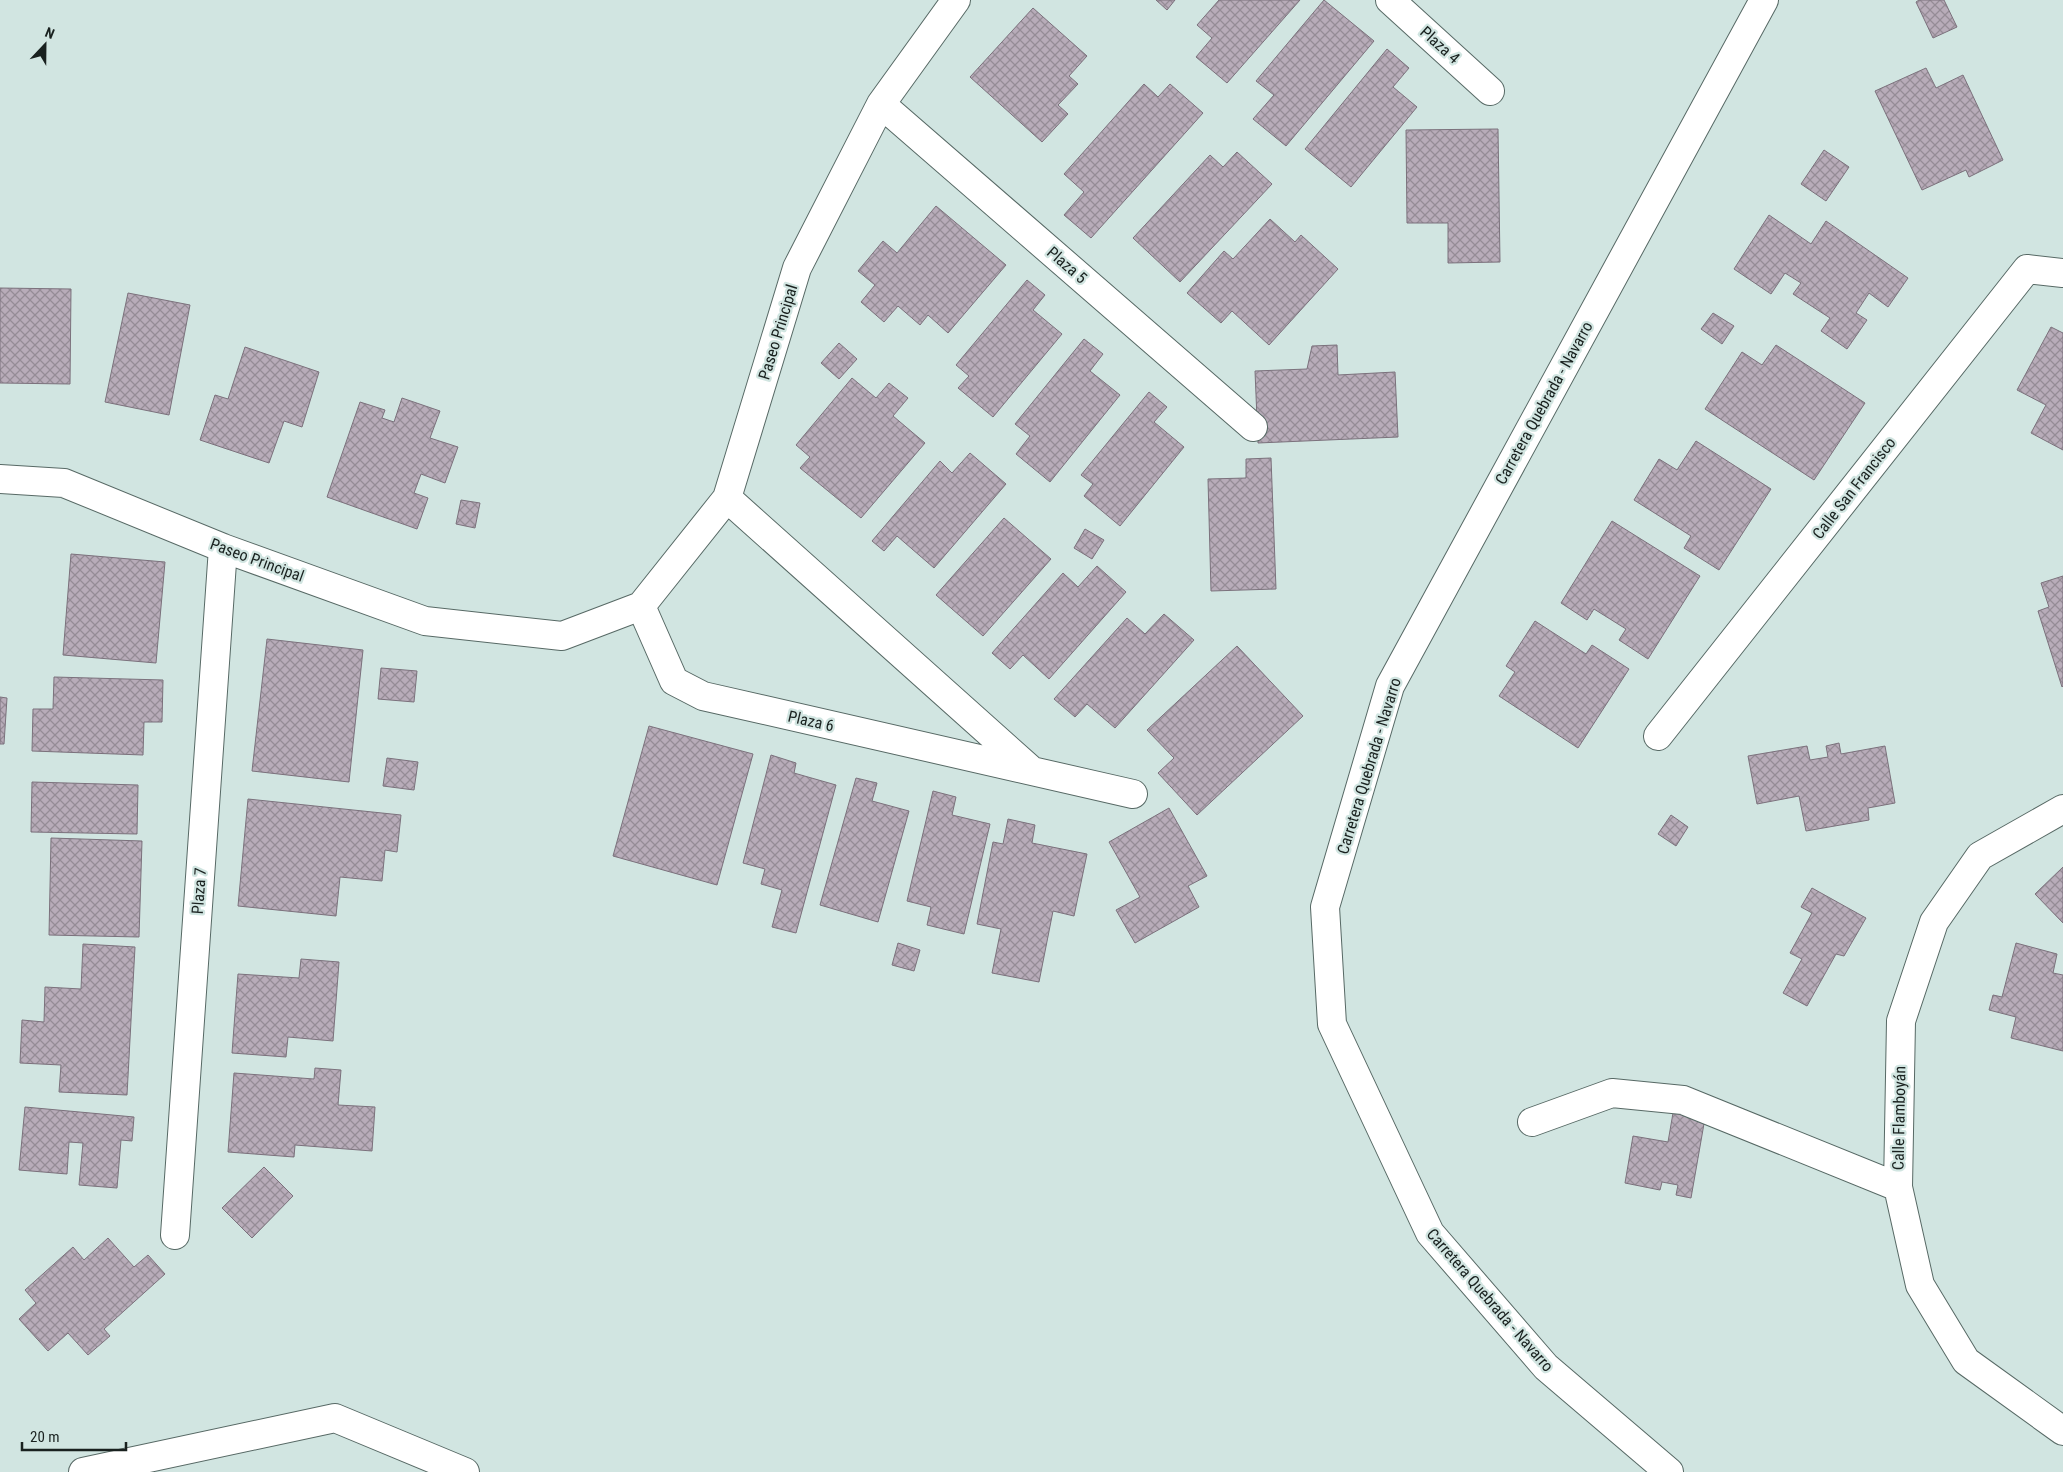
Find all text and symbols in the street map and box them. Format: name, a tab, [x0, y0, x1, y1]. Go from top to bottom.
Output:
north arrow	[20, 20, 70, 70]
street label: Plaza 4	[1416, 22, 1464, 68]
text: N	[43, 24, 57, 42]
street label: Plaza 5	[1043, 243, 1091, 287]
street label: Paseo Principal	[755, 282, 801, 382]
street label: Carretera Quebrada - Navarro	[1491, 318, 1597, 488]
street label: Calle San Francisco	[1808, 433, 1900, 543]
street label: Paseo Principal	[208, 534, 306, 586]
street label: Carretera Quebrada - Navarro	[1333, 676, 1405, 856]
street label: Plaza 6	[786, 707, 836, 736]
street label: Plaza 7	[188, 867, 210, 915]
street label: Calle Flamboyán	[1889, 1066, 1909, 1170]
street label: Carretera Quebrada - Navarro	[1423, 1225, 1557, 1375]
scale bar	[22, 1420, 126, 1452]
text: 20 m	[30, 1428, 60, 1446]

